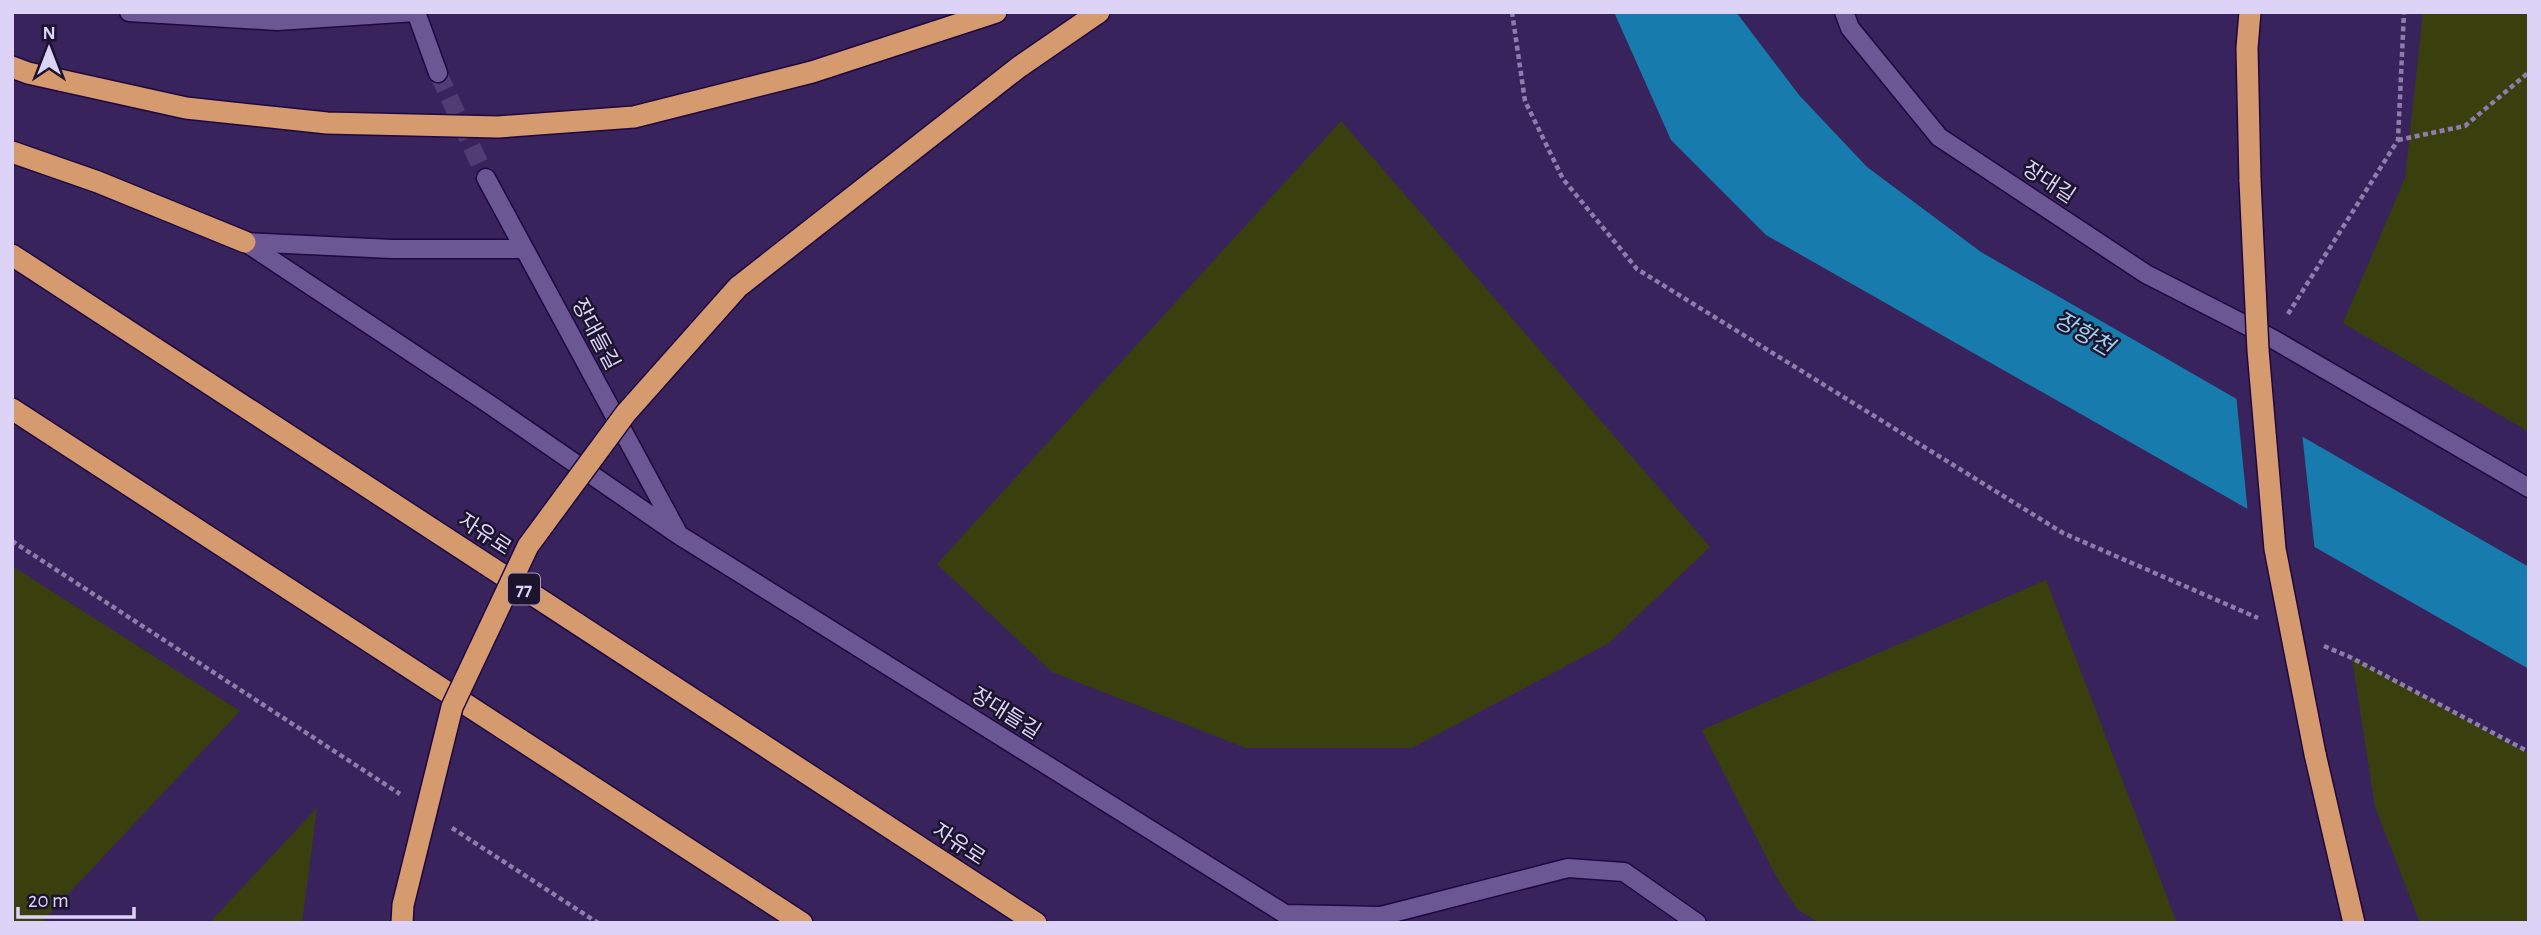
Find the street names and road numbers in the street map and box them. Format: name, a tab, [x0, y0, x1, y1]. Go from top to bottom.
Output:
street label: 장대길	[2019, 157, 2079, 207]
street label: 장대들길	[568, 295, 624, 373]
street label: 자유로	[455, 509, 515, 559]
road number: 77	[508, 574, 540, 604]
street label: 장대들길	[967, 683, 1045, 743]
street label: 자유로	[929, 819, 989, 869]

